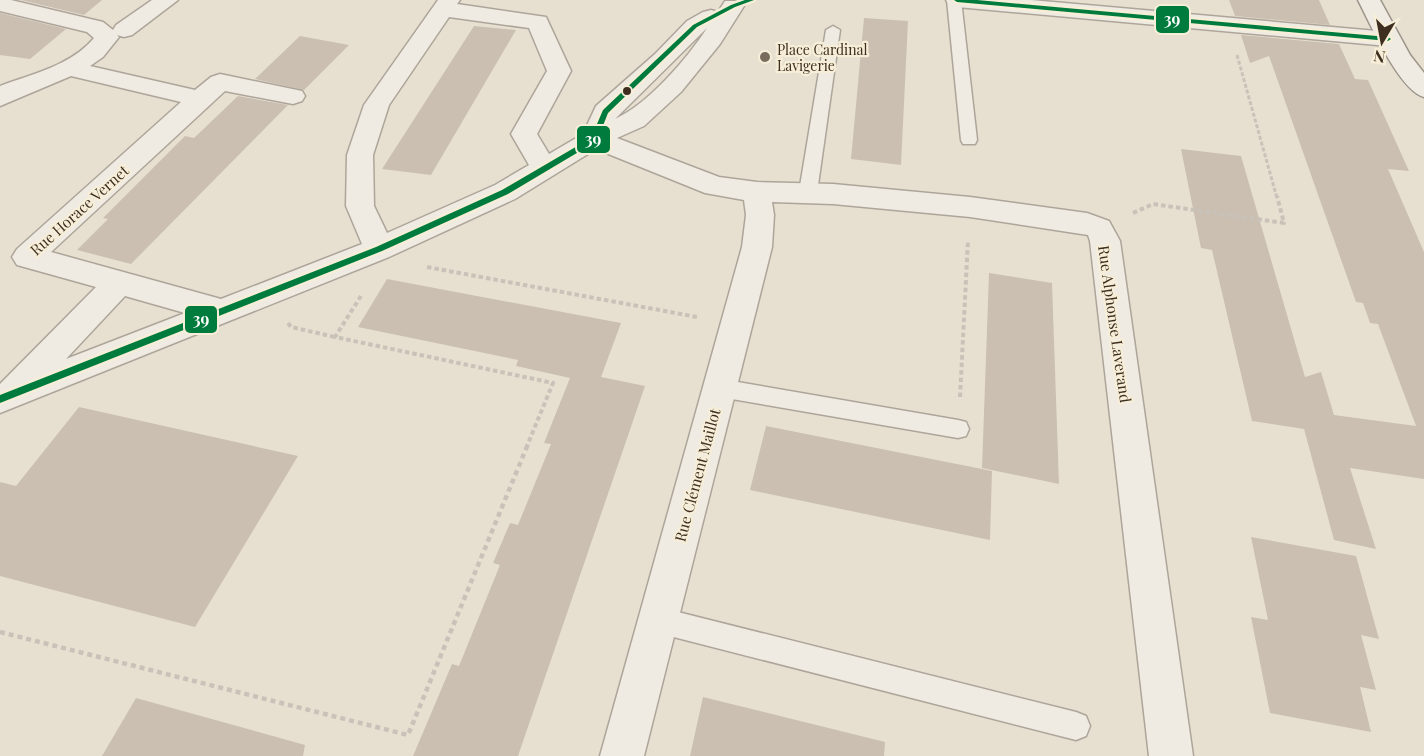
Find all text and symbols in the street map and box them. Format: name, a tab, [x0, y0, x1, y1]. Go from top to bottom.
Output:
line badge: 39	[1155, 5, 1190, 34]
text: 39	[1164, 8, 1180, 29]
north arrow	[1352, 12, 1412, 72]
place label: Place Cardinal Lavigerie	[777, 40, 868, 75]
text: N	[1371, 46, 1387, 69]
marker: Place Cardinal Lavigerie	[758, 50, 772, 64]
unlabelled marker	[621, 85, 633, 97]
line badge: 39	[576, 125, 611, 154]
text: 39	[585, 128, 601, 149]
street label: Rue Horace Vernet	[25, 160, 133, 260]
street label: Rue Alphonse Laverand	[1094, 244, 1136, 404]
line badge: 39	[184, 305, 218, 334]
text: 39	[193, 308, 209, 329]
street label: Rue Clément Maillot	[670, 405, 725, 544]

